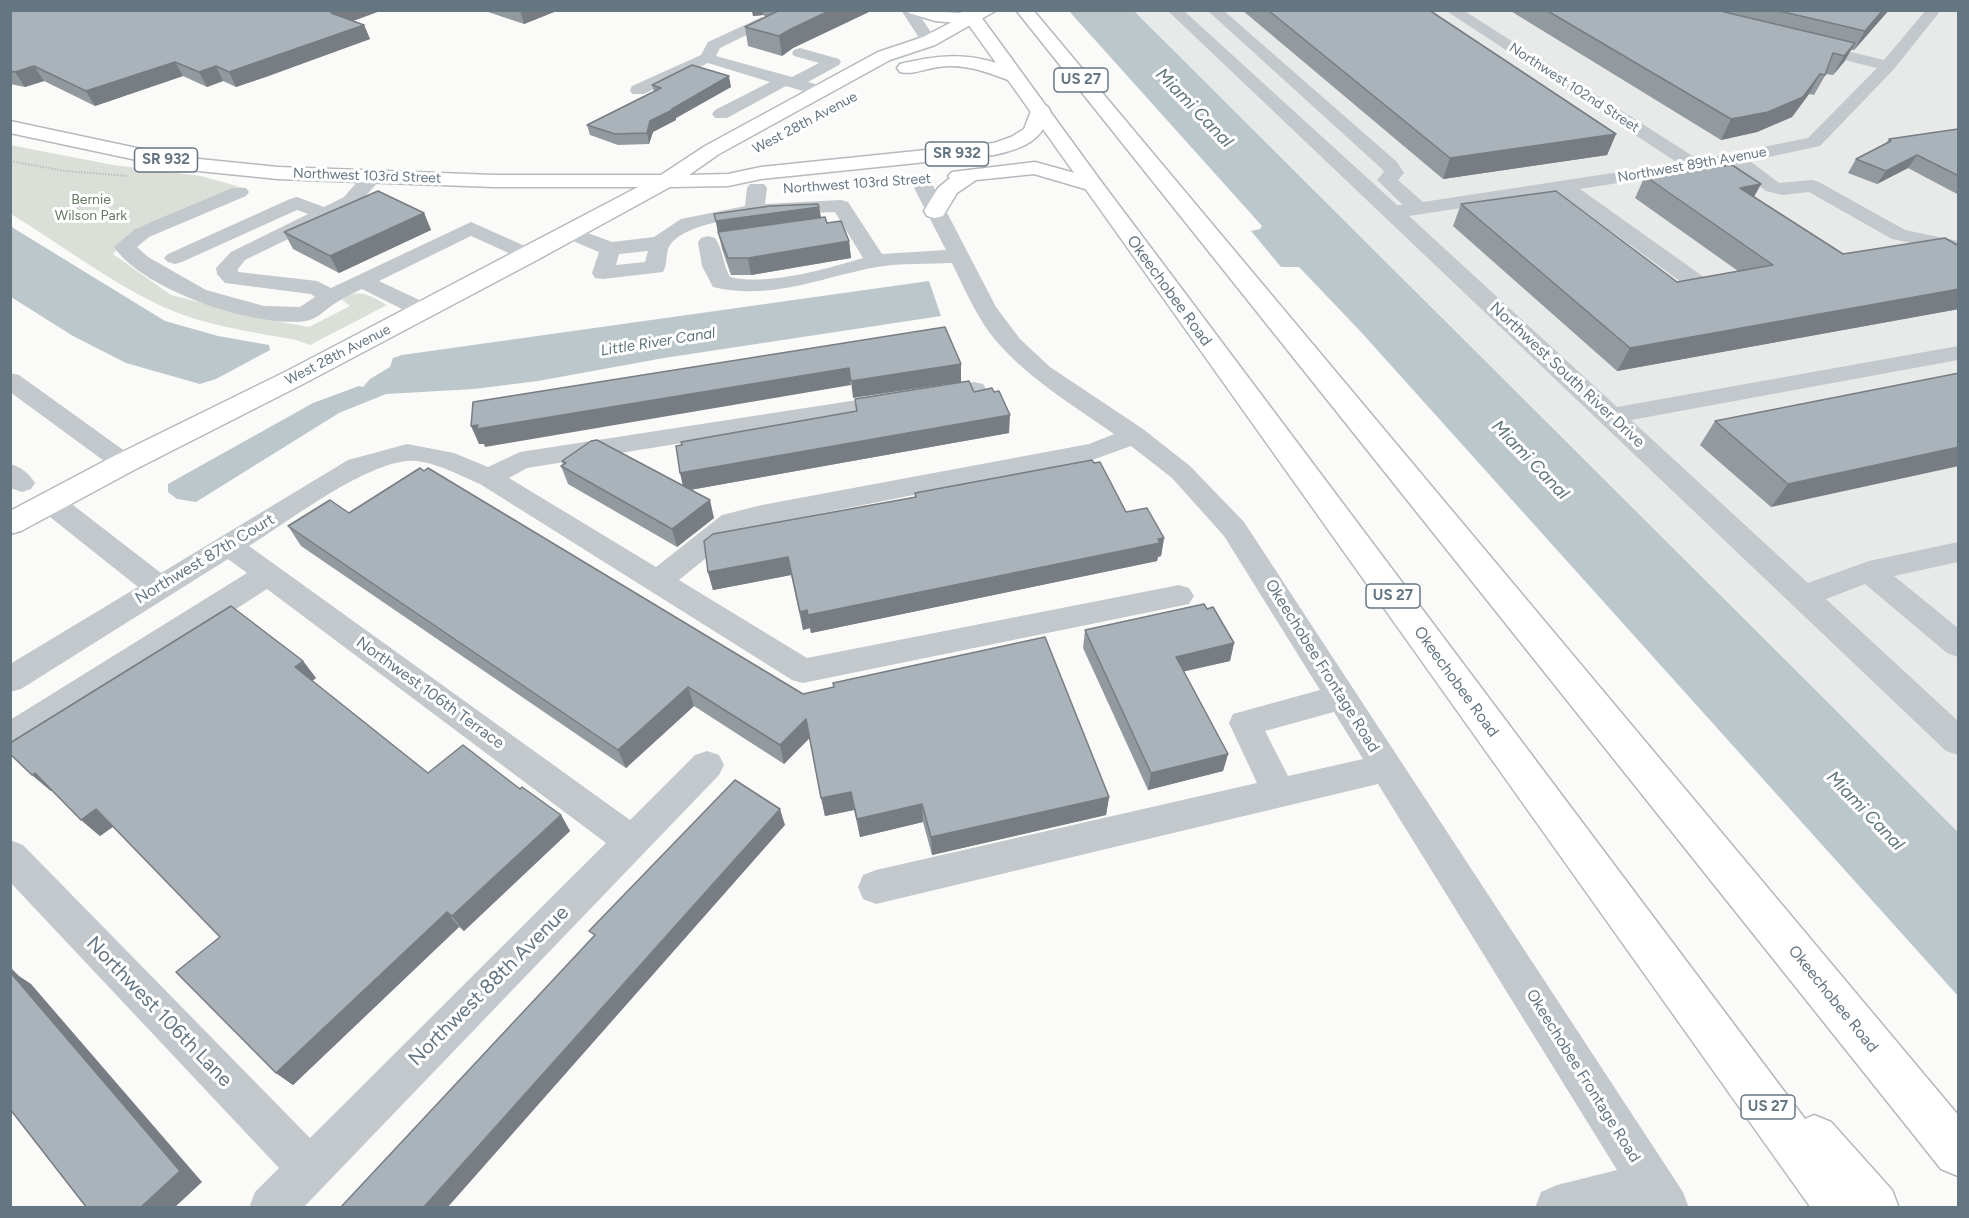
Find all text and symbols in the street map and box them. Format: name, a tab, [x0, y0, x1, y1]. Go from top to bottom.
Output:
street label: Northwest 102nd Street	[1506, 40, 1642, 136]
water label: Miami Canal	[1151, 64, 1237, 152]
road number: US 27	[1054, 68, 1108, 92]
street label: West 28th Avenue	[750, 88, 860, 158]
road number: SR 932	[926, 142, 988, 166]
street label: Northwest 89th Avenue	[1616, 144, 1768, 186]
road number: SR 932	[134, 148, 198, 172]
street label: Northwest 103rd Street	[293, 165, 441, 187]
street label: Northwest 103rd Street	[782, 170, 932, 198]
park label: Bernie Wilson Park	[55, 192, 127, 225]
street label: Okeechobee Road	[1122, 232, 1216, 350]
street label: Northwest South River Drive	[1486, 298, 1648, 452]
street label: West 28th Avenue	[282, 321, 394, 389]
water label: Little River Canal	[599, 324, 717, 360]
water label: Miami Canal	[1487, 416, 1573, 504]
street label: Northwest 87th Court	[132, 510, 278, 608]
street label: Okeechobee Frontage Road	[1261, 576, 1383, 756]
road number: US 27	[1366, 584, 1420, 608]
street label: Okeechobee Road	[1409, 623, 1503, 741]
street label: Northwest 106th Terrace	[352, 633, 508, 753]
water label: Miami Canal	[1822, 767, 1908, 855]
street label: Northwest 88th Avenue	[404, 901, 574, 1071]
street label: Northwest 106th Lane	[81, 932, 237, 1092]
street label: Okeechobee Road	[1784, 942, 1882, 1056]
street label: Okeechobee Frontage Road	[1522, 986, 1644, 1166]
road number: US 27	[1741, 1095, 1795, 1119]

